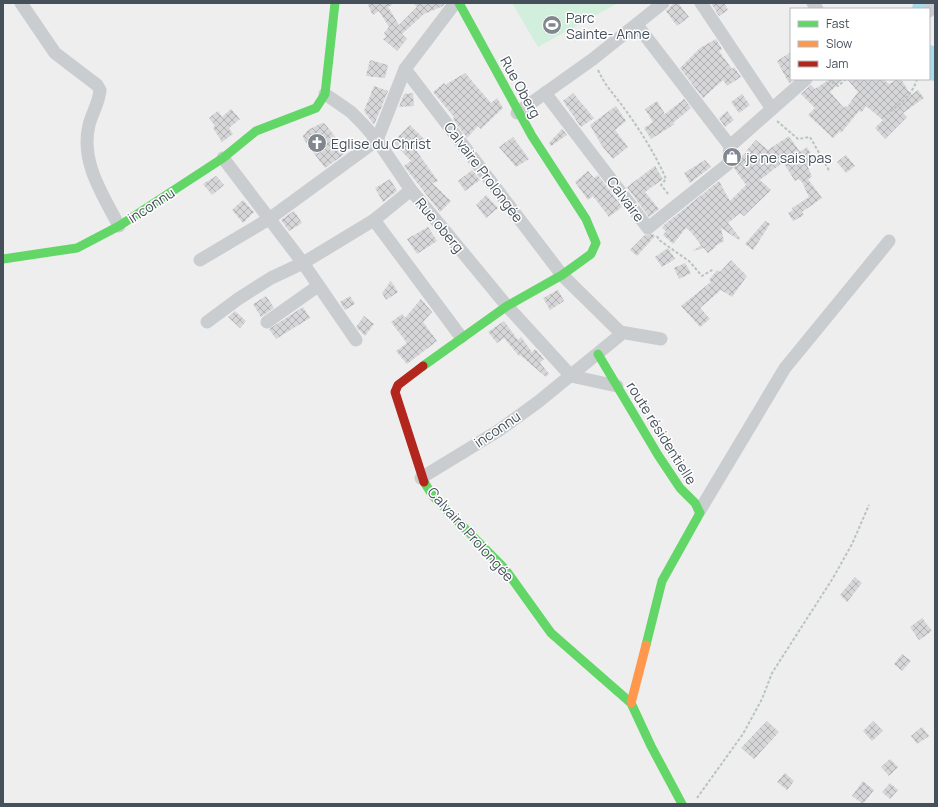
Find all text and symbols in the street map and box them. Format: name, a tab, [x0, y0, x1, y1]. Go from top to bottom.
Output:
place label: Parc Sainte- Anne	[566, 8, 650, 43]
legend	[790, 8, 930, 80]
sports icon: Parc Sainte- Anne	[541, 14, 563, 36]
text: Fast	[826, 15, 850, 32]
text: Slow	[826, 35, 852, 52]
street label: Rue Oberg	[496, 53, 546, 121]
text: Jam	[826, 55, 848, 72]
street label: Calvaire Prolongée	[440, 118, 528, 226]
church icon: Eglise du Christ	[306, 132, 328, 154]
place label: Eglise du Christ	[331, 134, 432, 153]
shop icon: je ne sais pas	[721, 146, 743, 168]
place label: je ne sais pas	[745, 148, 832, 167]
street label: Calvaire	[603, 173, 649, 225]
street label: inconnu	[124, 183, 178, 227]
street label: Rue oberg	[412, 194, 468, 256]
street label: route résidentielle	[623, 378, 701, 488]
street label: inconnu	[470, 406, 524, 452]
street label: Calvaire Prolongée	[424, 483, 518, 585]

